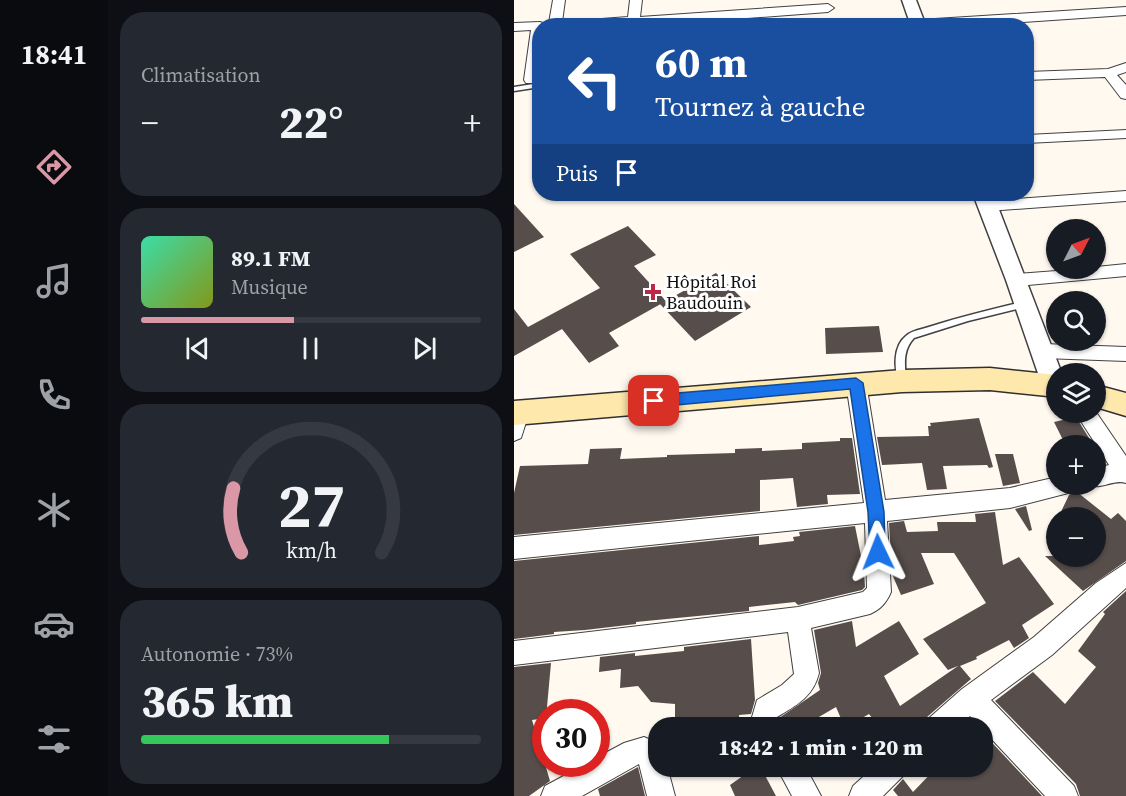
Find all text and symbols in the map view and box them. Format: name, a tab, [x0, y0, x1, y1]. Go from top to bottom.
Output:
text: 60 m	[655, 33, 748, 91]
text: 18:41	[21, 36, 87, 73]
icon: left	[556, 42, 634, 120]
text: Climatisation	[141, 61, 261, 89]
text: Tournez à gauche	[655, 88, 865, 125]
text: 22°	[279, 91, 343, 153]
text: −	[141, 100, 159, 145]
text: +	[463, 100, 481, 145]
icon: directions	[33, 146, 75, 188]
icon: arrive	[610, 156, 643, 189]
text: Puis	[556, 158, 598, 188]
north arrow	[1046, 219, 1106, 279]
map controls	[1046, 219, 1106, 567]
text: 89.1 FM	[231, 243, 310, 273]
icon: music	[33, 260, 75, 302]
place label: Hôpital Roi Baudouin	[666, 269, 757, 315]
text: Musique	[231, 273, 308, 301]
marker: Hôpital Roi Baudouin	[644, 283, 662, 301]
button: search	[1046, 291, 1106, 351]
icon: previous	[181, 332, 214, 365]
icon: pause	[294, 332, 327, 365]
icon: next	[408, 332, 441, 365]
button: layers	[1046, 363, 1106, 423]
icon: phone	[33, 374, 75, 416]
pin	[628, 375, 679, 426]
icon: arrive	[637, 384, 670, 417]
button: +	[1046, 435, 1106, 495]
text: 27	[277, 462, 345, 548]
icon: climate	[33, 489, 75, 531]
button: −	[1046, 507, 1106, 567]
position arrow	[846, 520, 910, 584]
text: km/h	[285, 536, 337, 565]
icon: car	[33, 603, 75, 645]
text: Autonomie · 73%	[141, 640, 293, 668]
text: 365 km	[141, 670, 293, 732]
speed limit sign: 30	[532, 699, 610, 777]
icon: filters	[33, 718, 75, 760]
text: 18:42 · 1 min · 120 m	[718, 732, 923, 762]

